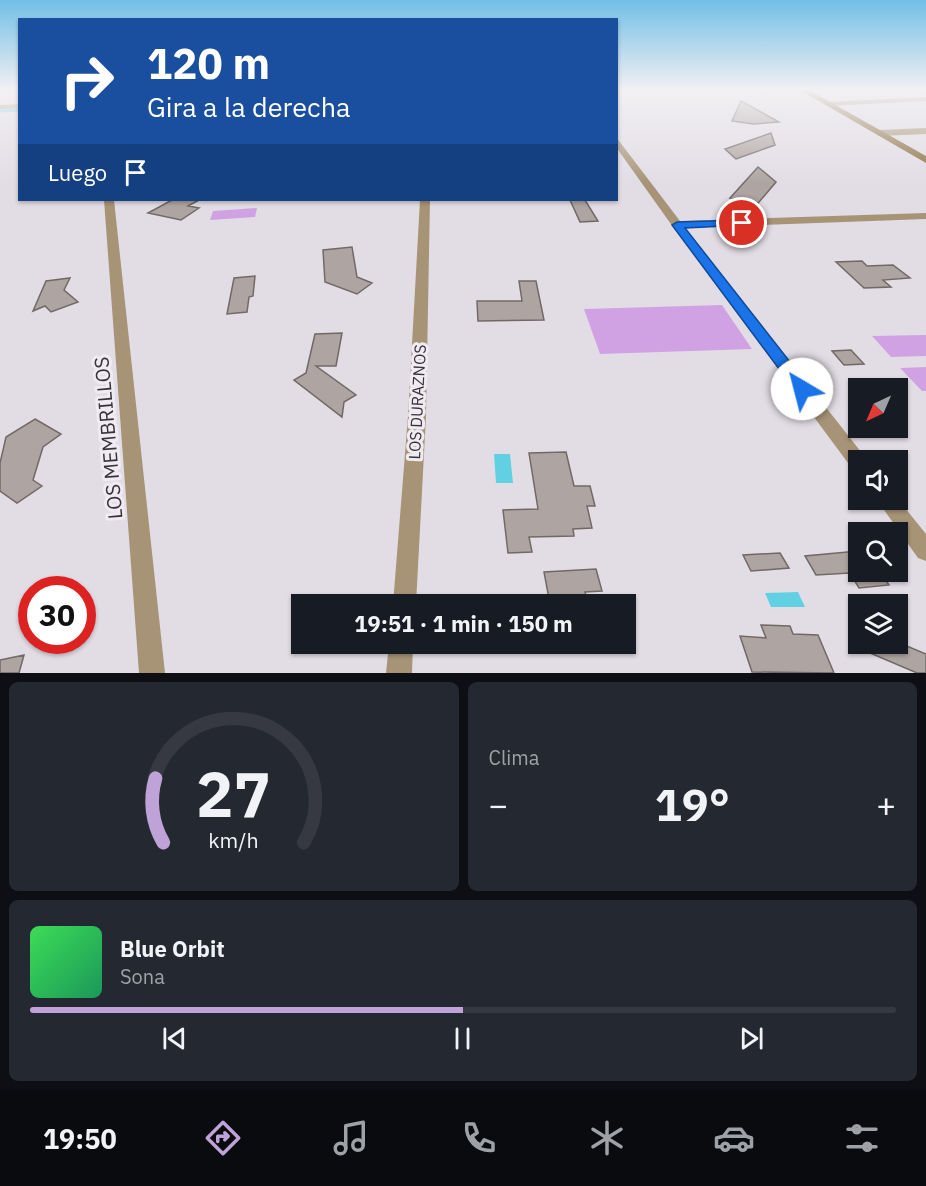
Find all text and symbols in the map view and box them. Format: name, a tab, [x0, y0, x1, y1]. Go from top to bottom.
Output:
text: 120 m	[147, 36, 270, 91]
icon: right	[48, 42, 126, 120]
text: Gira a la derecha	[147, 89, 350, 124]
icon: arrive	[119, 156, 152, 189]
text: Luego	[48, 158, 107, 187]
pin	[716, 197, 767, 248]
icon: arrive	[725, 206, 758, 239]
street label: LOS DURAZNOS	[404, 344, 430, 460]
street label: LOS MEMBRILLOS	[87, 356, 129, 520]
position arrow	[770, 357, 834, 421]
north arrow	[848, 378, 908, 438]
map controls	[848, 378, 908, 654]
button: sound	[848, 450, 908, 510]
button: search	[848, 522, 908, 582]
speed limit sign: 30	[18, 576, 96, 654]
button: layers	[848, 594, 908, 654]
text: 19:51 · 1 min · 150 m	[354, 609, 573, 638]
text: Clima	[489, 744, 540, 771]
text: 27	[196, 753, 271, 834]
text: 19°	[655, 775, 730, 833]
text: −	[489, 783, 508, 826]
text: +	[876, 783, 896, 826]
text: km/h	[209, 827, 259, 855]
text: Blue Orbit	[120, 934, 225, 963]
text: Sona	[120, 963, 165, 990]
icon: previous	[158, 1022, 191, 1055]
icon: pause	[446, 1022, 479, 1055]
icon: next	[735, 1022, 768, 1055]
icon: directions	[202, 1117, 244, 1159]
icon: music	[330, 1117, 372, 1159]
icon: phone	[458, 1117, 500, 1159]
icon: climate	[586, 1117, 628, 1159]
icon: car	[713, 1117, 755, 1159]
icon: filters	[841, 1117, 883, 1159]
text: 19:50	[43, 1121, 117, 1156]

